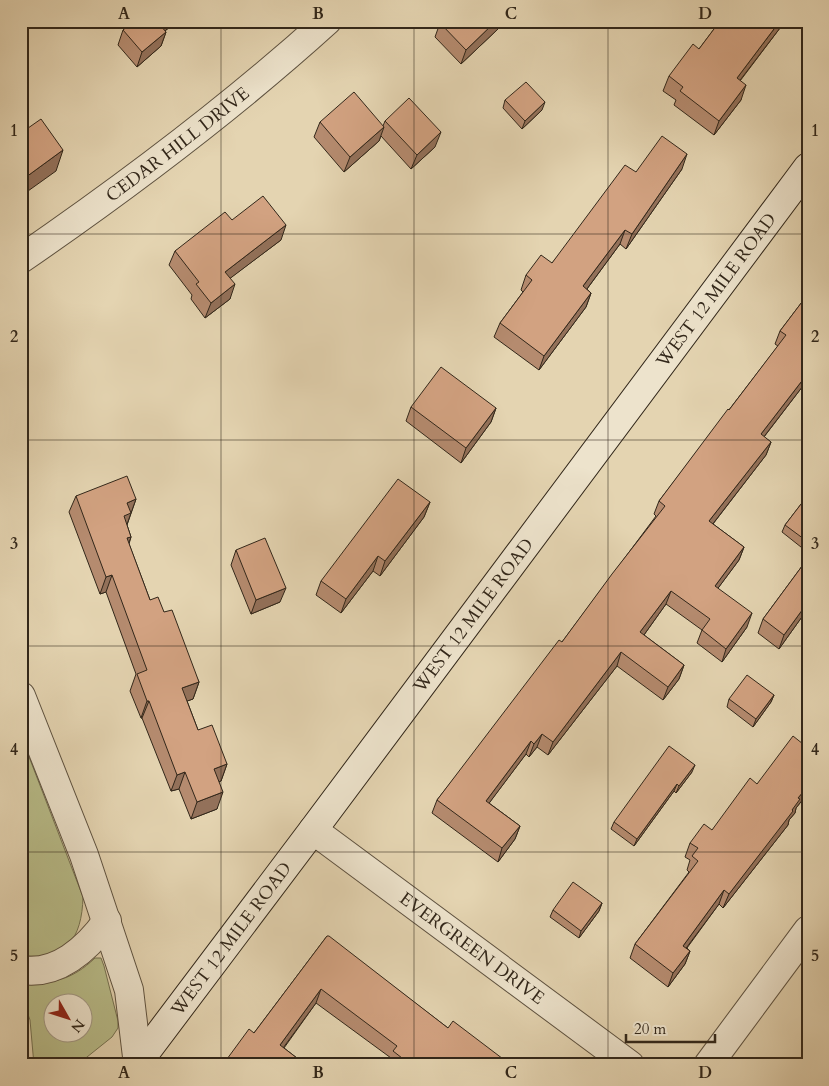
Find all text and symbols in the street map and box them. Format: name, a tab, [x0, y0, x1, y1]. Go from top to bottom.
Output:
text: A	[118, 3, 130, 25]
text: B	[312, 3, 324, 25]
text: C	[505, 3, 517, 25]
text: D	[698, 3, 712, 25]
street label: CEDAR HILL DRIVE	[101, 81, 255, 208]
text: 1	[10, 120, 18, 142]
text: 1	[811, 120, 819, 142]
street label: WEST 12 MILE ROAD	[650, 208, 782, 374]
text: 2	[10, 326, 18, 348]
text: 2	[811, 326, 819, 348]
text: 3	[10, 533, 18, 555]
street label: WEST 12 MILE ROAD	[407, 533, 540, 699]
text: 3	[811, 533, 819, 555]
text: 4	[10, 739, 18, 761]
text: 4	[811, 739, 819, 761]
street label: WEST 12 MILE ROAD	[165, 857, 298, 1022]
street label: EVERGREEN DRIVE	[394, 886, 549, 1010]
text: 5	[10, 945, 18, 967]
text: 5	[811, 945, 819, 967]
north arrow	[42, 994, 92, 1044]
scale bar	[626, 1011, 715, 1043]
text: N	[67, 1015, 89, 1037]
text: 20 m	[634, 1019, 666, 1039]
text: A	[118, 1062, 130, 1084]
text: B	[312, 1062, 324, 1084]
text: C	[505, 1062, 517, 1084]
text: D	[698, 1062, 712, 1084]

